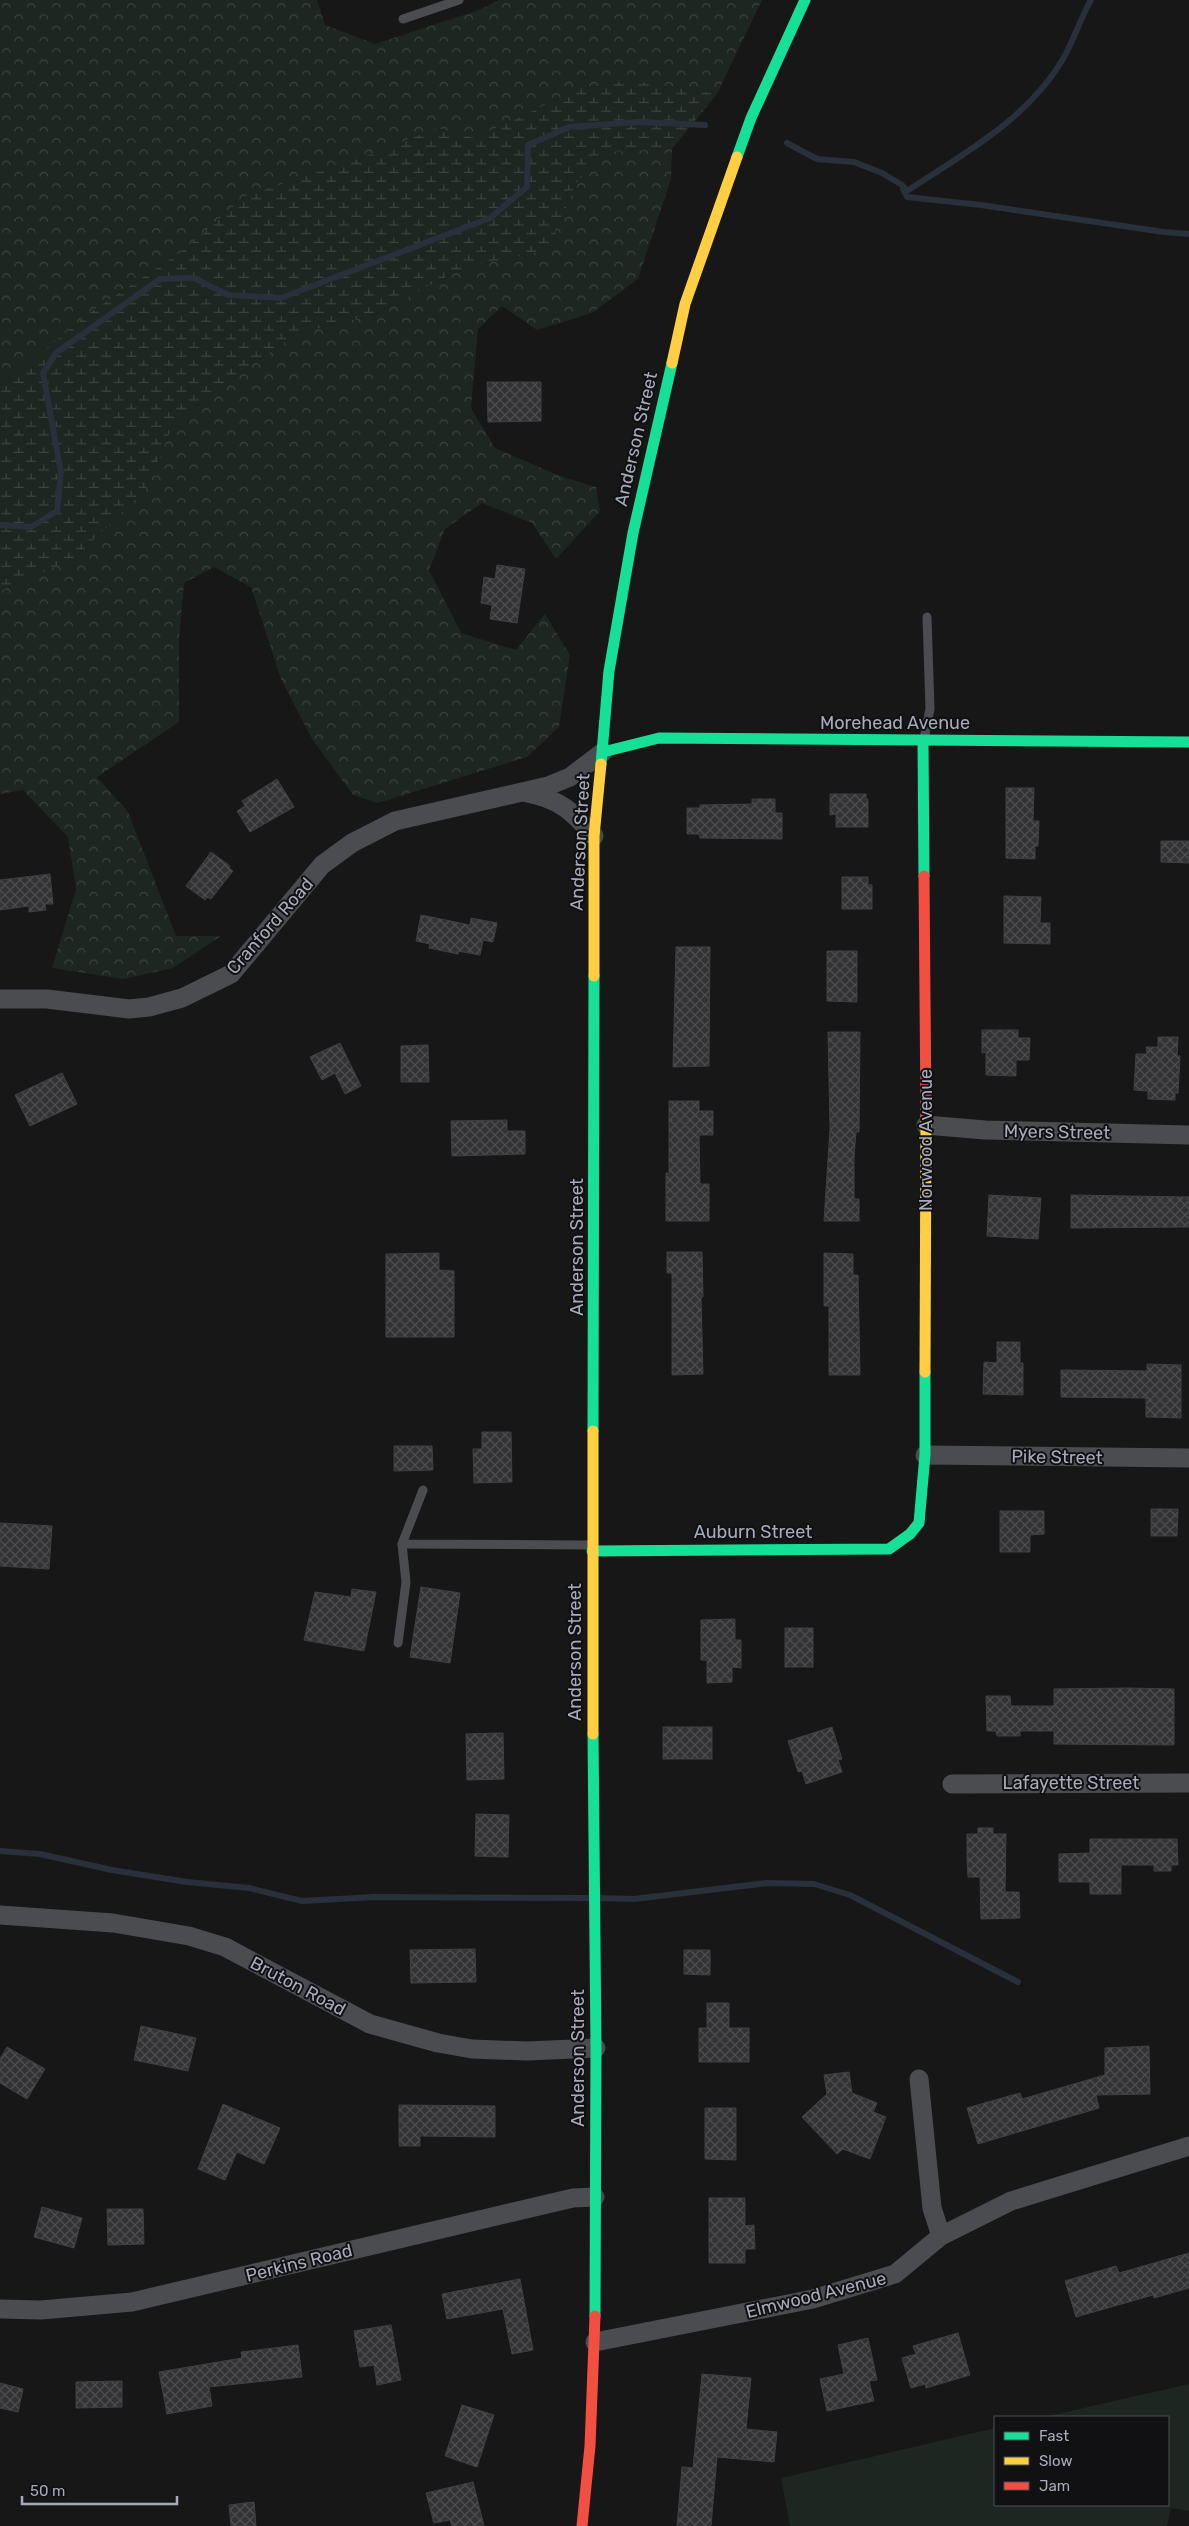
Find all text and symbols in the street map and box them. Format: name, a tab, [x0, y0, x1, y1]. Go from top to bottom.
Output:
street label: Anderson Street	[610, 370, 662, 508]
street label: Morehead Avenue	[820, 712, 970, 734]
street label: Anderson Street	[565, 773, 595, 911]
street label: Cranford Road	[222, 873, 318, 979]
street label: Norwood Avenue	[915, 1069, 937, 1211]
street label: Myers Street	[1004, 1120, 1110, 1144]
street label: Anderson Street	[566, 1178, 588, 1316]
street label: Pike Street	[1011, 1445, 1103, 1469]
street label: Auburn Street	[694, 1521, 812, 1543]
street label: Anderson Street	[564, 1583, 586, 1721]
street label: Lafayette Street	[1003, 1772, 1139, 1794]
street label: Bruton Road	[246, 1952, 350, 2020]
street label: Anderson Street	[567, 1989, 589, 2127]
street label: Perkins Road	[243, 2239, 355, 2287]
street label: Elmwood Avenue	[744, 2267, 888, 2323]
legend	[994, 2416, 1169, 2506]
text: Fast	[1039, 2427, 1069, 2445]
text: Slow	[1039, 2452, 1072, 2470]
scale bar	[22, 2474, 178, 2506]
text: Jam	[1039, 2477, 1070, 2495]
text: 50 m	[30, 2482, 65, 2500]

